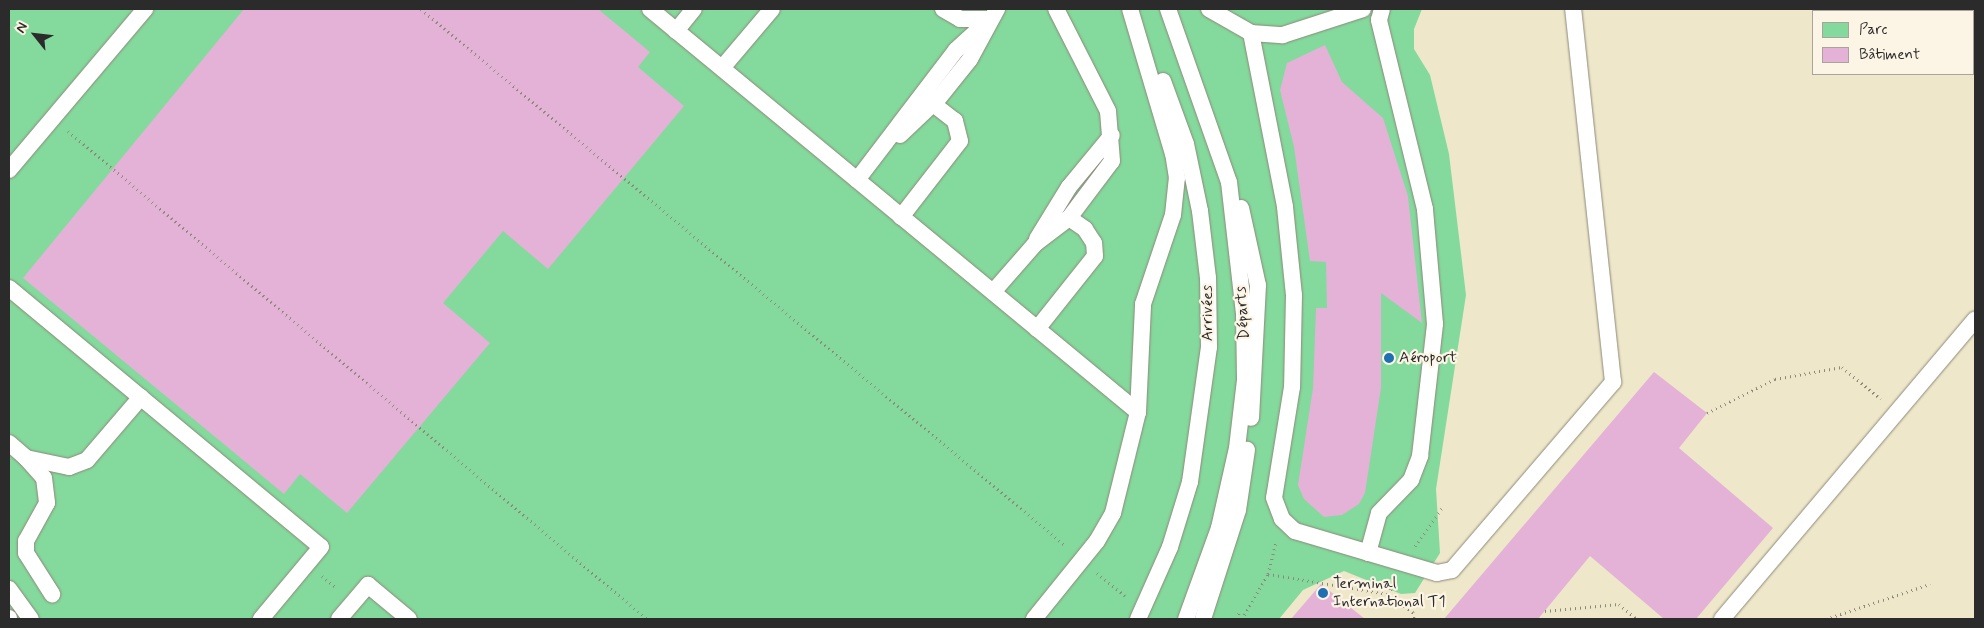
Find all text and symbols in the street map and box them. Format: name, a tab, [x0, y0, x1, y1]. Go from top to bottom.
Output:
north arrow	[10, 10, 60, 60]
legend	[1812, 10, 1974, 75]
text: N	[12, 19, 32, 36]
text: Parc	[1859, 20, 1887, 40]
text: Bâtiment	[1859, 45, 1920, 65]
street label: Arrivées	[1198, 285, 1218, 341]
street label: Départs	[1232, 286, 1254, 340]
place label: Aéroport	[1399, 348, 1457, 368]
marker: Aéroport	[1383, 352, 1395, 364]
place label: Terminal International T1	[1333, 574, 1444, 612]
marker: Terminal International T1	[1317, 587, 1329, 599]

